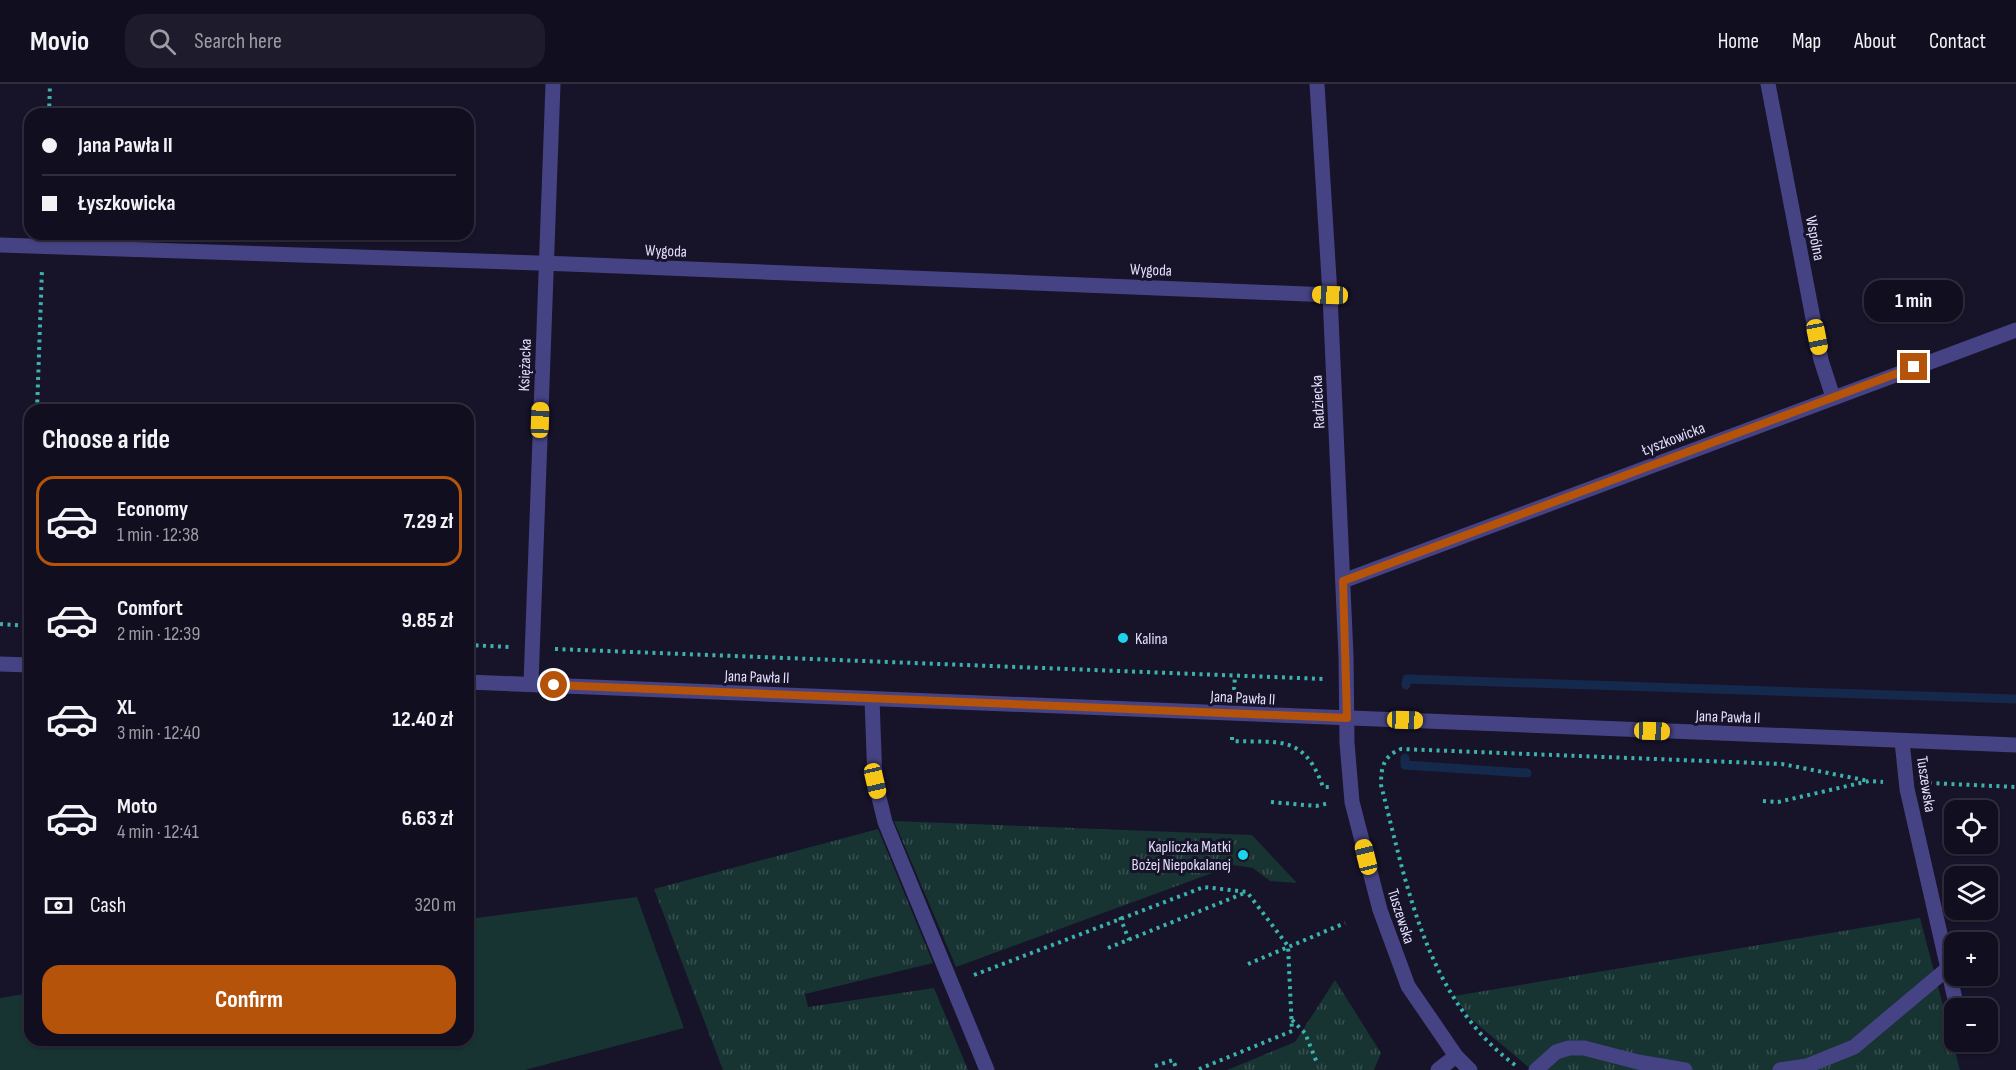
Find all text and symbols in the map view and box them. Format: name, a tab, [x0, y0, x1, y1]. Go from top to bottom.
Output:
search box	[125, 14, 545, 68]
text: Movio	[30, 25, 89, 58]
icon: search	[146, 25, 179, 58]
text: Search here	[194, 28, 282, 55]
text: Home	[1718, 29, 1759, 54]
text: Map	[1792, 29, 1821, 54]
text: About	[1854, 29, 1896, 54]
text: Contact	[1929, 29, 1986, 54]
text: Jana Pawła II	[78, 132, 173, 159]
text: Łyszkowicka	[78, 190, 176, 217]
street label: Wspólna	[1801, 214, 1828, 262]
street label: Wygoda	[645, 241, 687, 262]
street label: Wygoda	[1130, 260, 1172, 281]
callout: 1 min	[1864, 280, 1964, 322]
car	[1312, 285, 1348, 305]
text: 1 min	[1895, 289, 1932, 313]
car	[1805, 318, 1829, 356]
street label: Księżacka	[515, 338, 536, 392]
route end	[1900, 353, 1927, 380]
street label: Radziecka	[1308, 375, 1329, 429]
car	[530, 402, 550, 438]
street label: Łyszkowicka	[1638, 419, 1708, 460]
text: Choose a ride	[42, 424, 170, 456]
icon: car	[45, 494, 99, 548]
text: Economy	[117, 496, 188, 523]
text: 7.29 zł	[403, 508, 453, 535]
text: 1 min · 12:38	[117, 523, 199, 547]
icon: car	[45, 593, 99, 647]
text: Comfort	[117, 595, 183, 622]
text: 9.85 zł	[401, 607, 453, 634]
text: 2 min · 12:39	[117, 622, 200, 646]
place label: Kalina	[1135, 630, 1168, 649]
marker: Kalina	[1116, 631, 1130, 645]
street label: Jana Pawła II	[723, 667, 790, 688]
route start	[540, 671, 567, 698]
street label: Jana Pawła II	[1209, 687, 1276, 710]
icon: car	[45, 692, 99, 746]
text: XL	[117, 694, 136, 721]
text: 12.40 zł	[392, 706, 453, 733]
street label: Jana Pawła II	[1694, 707, 1761, 728]
car	[1387, 710, 1423, 730]
text: 3 min · 12:40	[117, 721, 201, 745]
car	[1634, 721, 1670, 741]
street label: Tuszewska	[1912, 755, 1939, 814]
car	[862, 761, 888, 801]
icon: car	[45, 791, 99, 845]
text: Moto	[117, 793, 157, 820]
map controls	[1944, 800, 1998, 1052]
button: locate	[1944, 800, 1998, 854]
text: 6.63 zł	[402, 805, 453, 832]
text: 4 min · 12:41	[117, 820, 199, 844]
car	[1353, 837, 1379, 877]
place label: Kapliczka Matki Bożej Niepokalanej	[1132, 838, 1231, 875]
marker: Kapliczka Matki Bożej Niepokalanej	[1236, 848, 1250, 862]
button: layers	[1944, 866, 1998, 920]
street label: Tuszewska	[1383, 887, 1418, 946]
icon: cash	[42, 889, 75, 922]
text: Cash	[90, 892, 126, 919]
text: 320 m	[414, 893, 456, 917]
button: +	[1944, 932, 1998, 986]
button: Confirm	[42, 965, 456, 1034]
button: −	[1944, 998, 1998, 1052]

